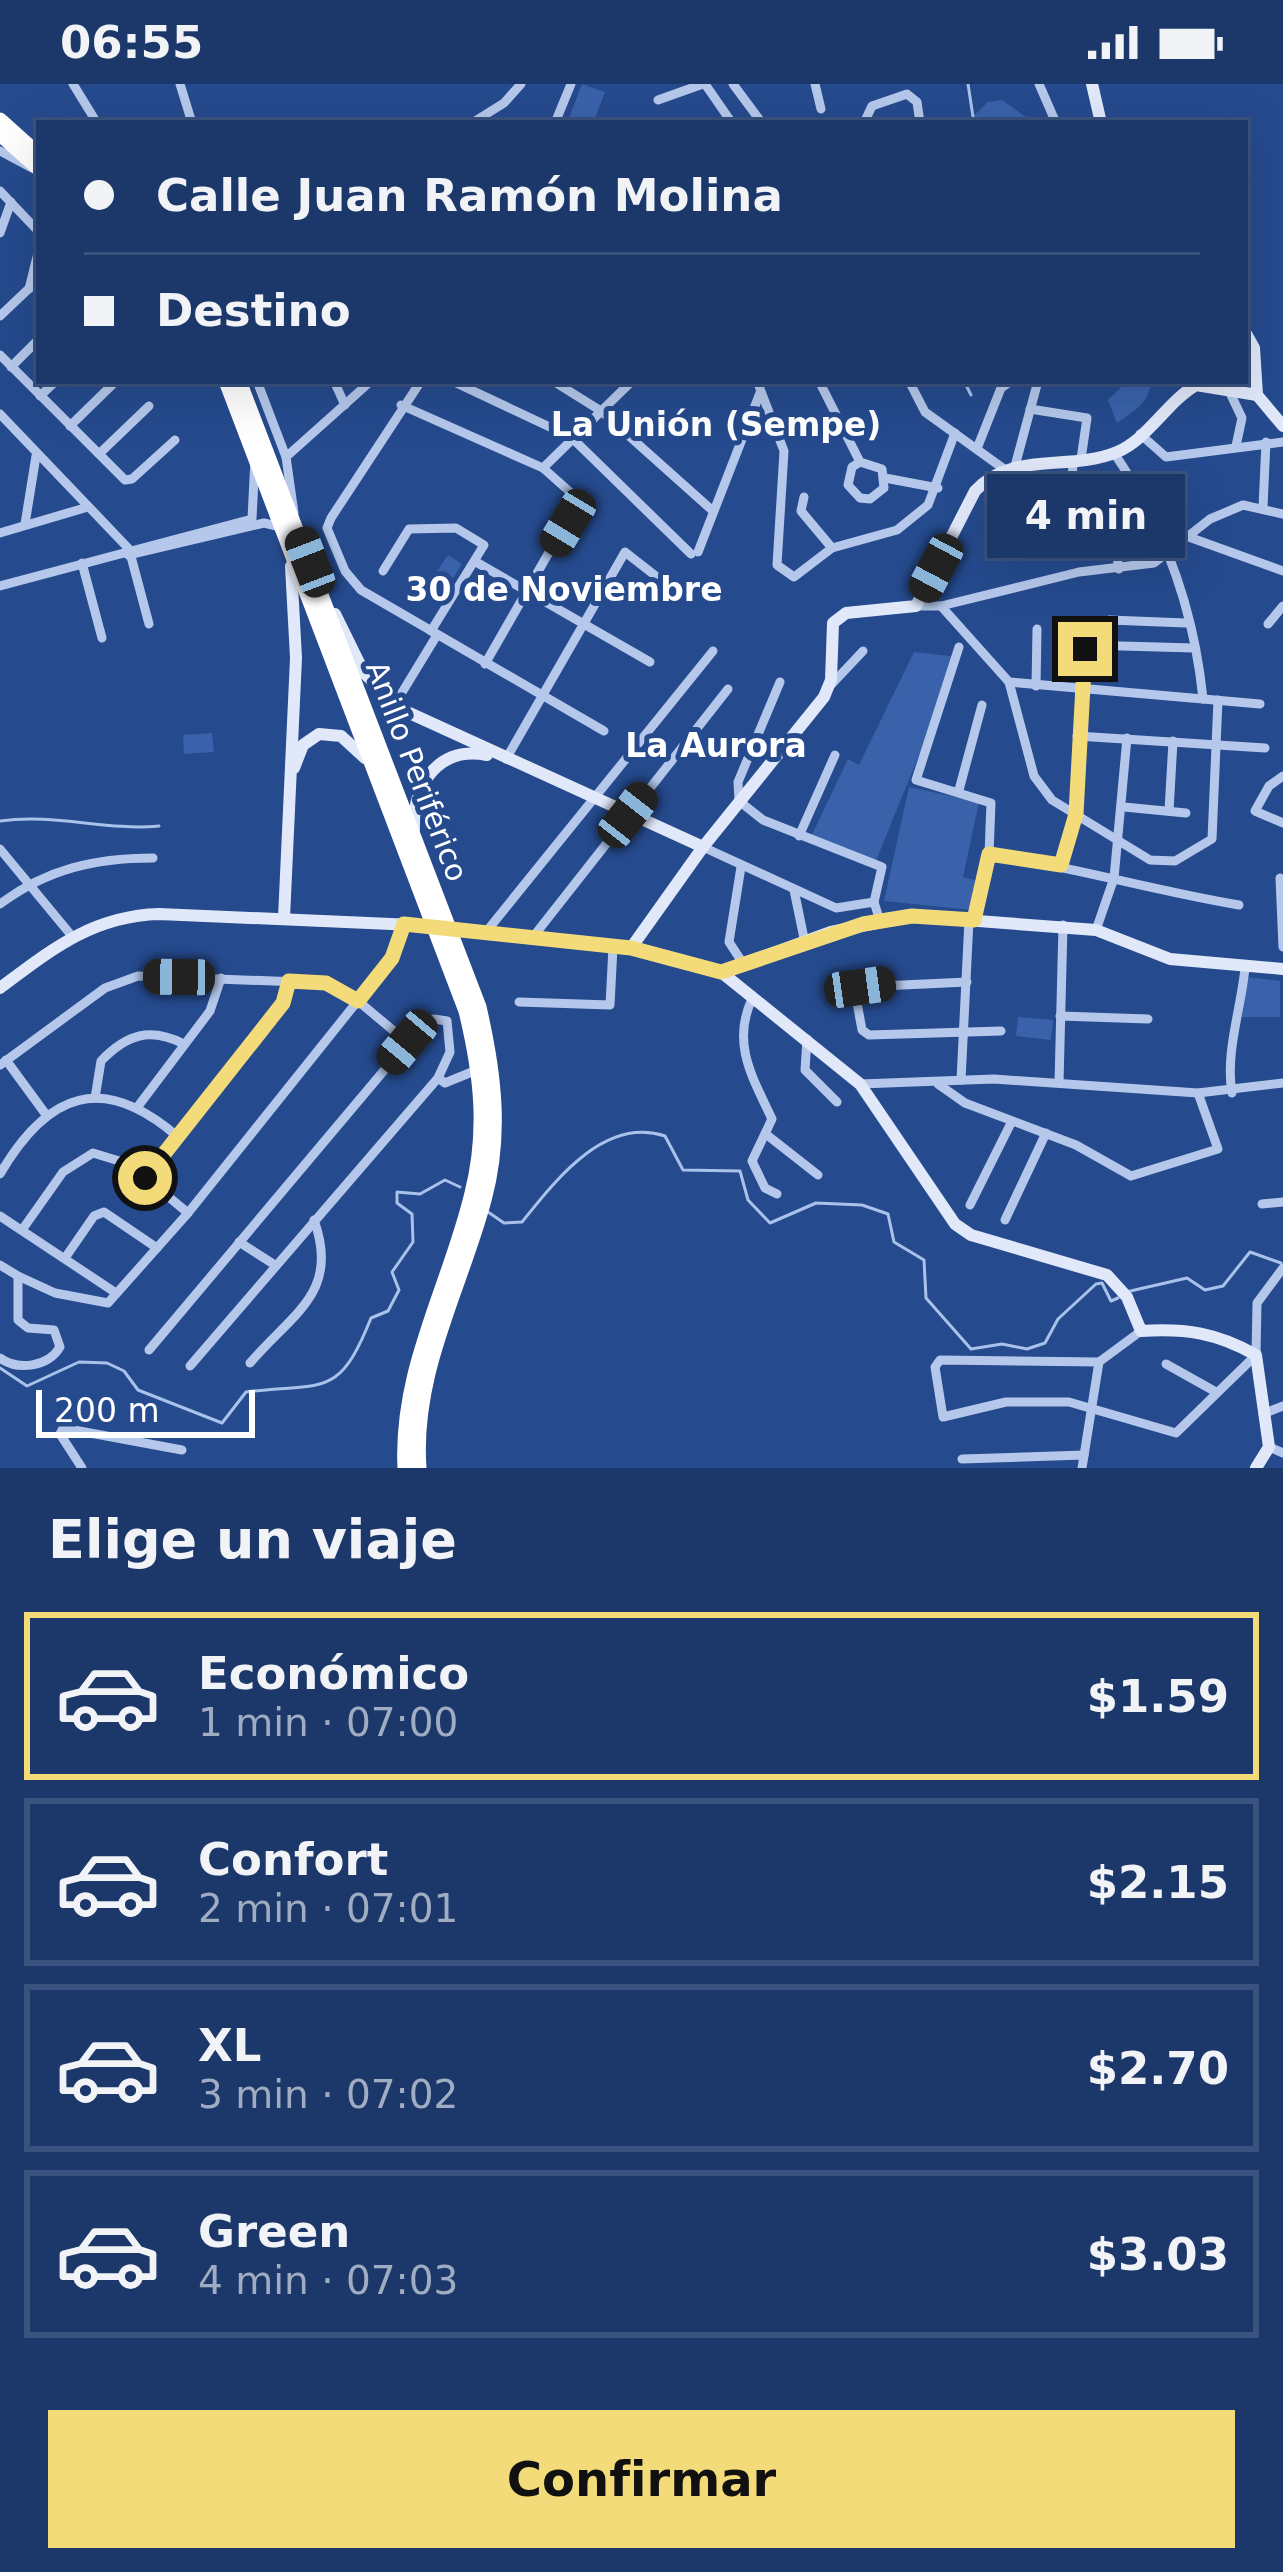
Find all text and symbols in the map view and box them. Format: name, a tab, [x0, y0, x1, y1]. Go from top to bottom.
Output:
text: 06:55	[60, 16, 203, 69]
text: Calle Juan Ramón Molina	[156, 169, 783, 222]
text: Destino	[156, 284, 351, 337]
district label: La Unión (Sempe)	[551, 405, 881, 444]
callout: 4 min	[986, 475, 1184, 559]
car	[534, 483, 602, 563]
text: 4 min	[1025, 493, 1147, 538]
car	[280, 522, 340, 602]
car	[903, 528, 969, 608]
district label: 30 de Noviembre	[405, 570, 723, 609]
route end	[1058, 622, 1112, 676]
street label: Anillo Periférico	[359, 656, 475, 886]
district label: La Aurora	[625, 726, 807, 765]
car	[592, 776, 664, 854]
car	[143, 958, 215, 996]
car	[822, 964, 898, 1010]
car	[370, 1003, 444, 1081]
route start	[118, 1151, 172, 1205]
scale bar	[36, 1384, 255, 1437]
text: 200 m	[54, 1391, 160, 1430]
text: Elige un viaje	[48, 1508, 457, 1571]
icon: car	[54, 1642, 162, 1750]
text: Económico	[198, 1647, 469, 1700]
text: $1.59	[1087, 1670, 1229, 1723]
text: 1 min · 07:00	[198, 1700, 458, 1745]
icon: car	[54, 1828, 162, 1936]
text: Confort	[198, 1833, 388, 1886]
text: $2.15	[1087, 1856, 1229, 1909]
text: 2 min · 07:01	[198, 1886, 458, 1931]
icon: car	[54, 2014, 162, 2122]
text: XL	[198, 2019, 261, 2072]
text: $2.70	[1087, 2042, 1229, 2095]
text: 3 min · 07:02	[198, 2072, 458, 2117]
icon: car	[54, 2200, 162, 2308]
text: Green	[198, 2205, 350, 2258]
text: $3.03	[1087, 2228, 1229, 2281]
text: 4 min · 07:03	[198, 2258, 458, 2303]
button: Confirmar	[48, 2410, 1235, 2548]

